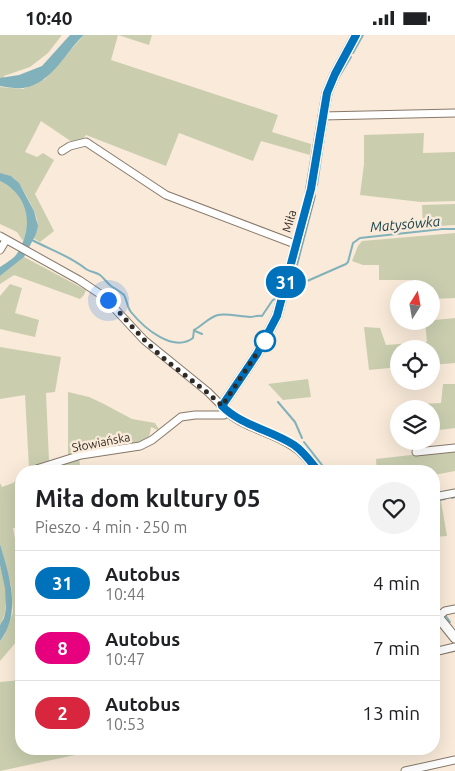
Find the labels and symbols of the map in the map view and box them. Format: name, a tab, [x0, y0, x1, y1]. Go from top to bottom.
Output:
street label: Miła	[279, 208, 299, 234]
water label: Matysówka	[369, 213, 441, 235]
line badge: 31	[264, 266, 308, 298]
north arrow	[390, 280, 440, 330]
your location	[96, 288, 121, 313]
unlabelled marker	[254, 330, 276, 352]
street label: Słowiańska	[71, 430, 131, 454]

